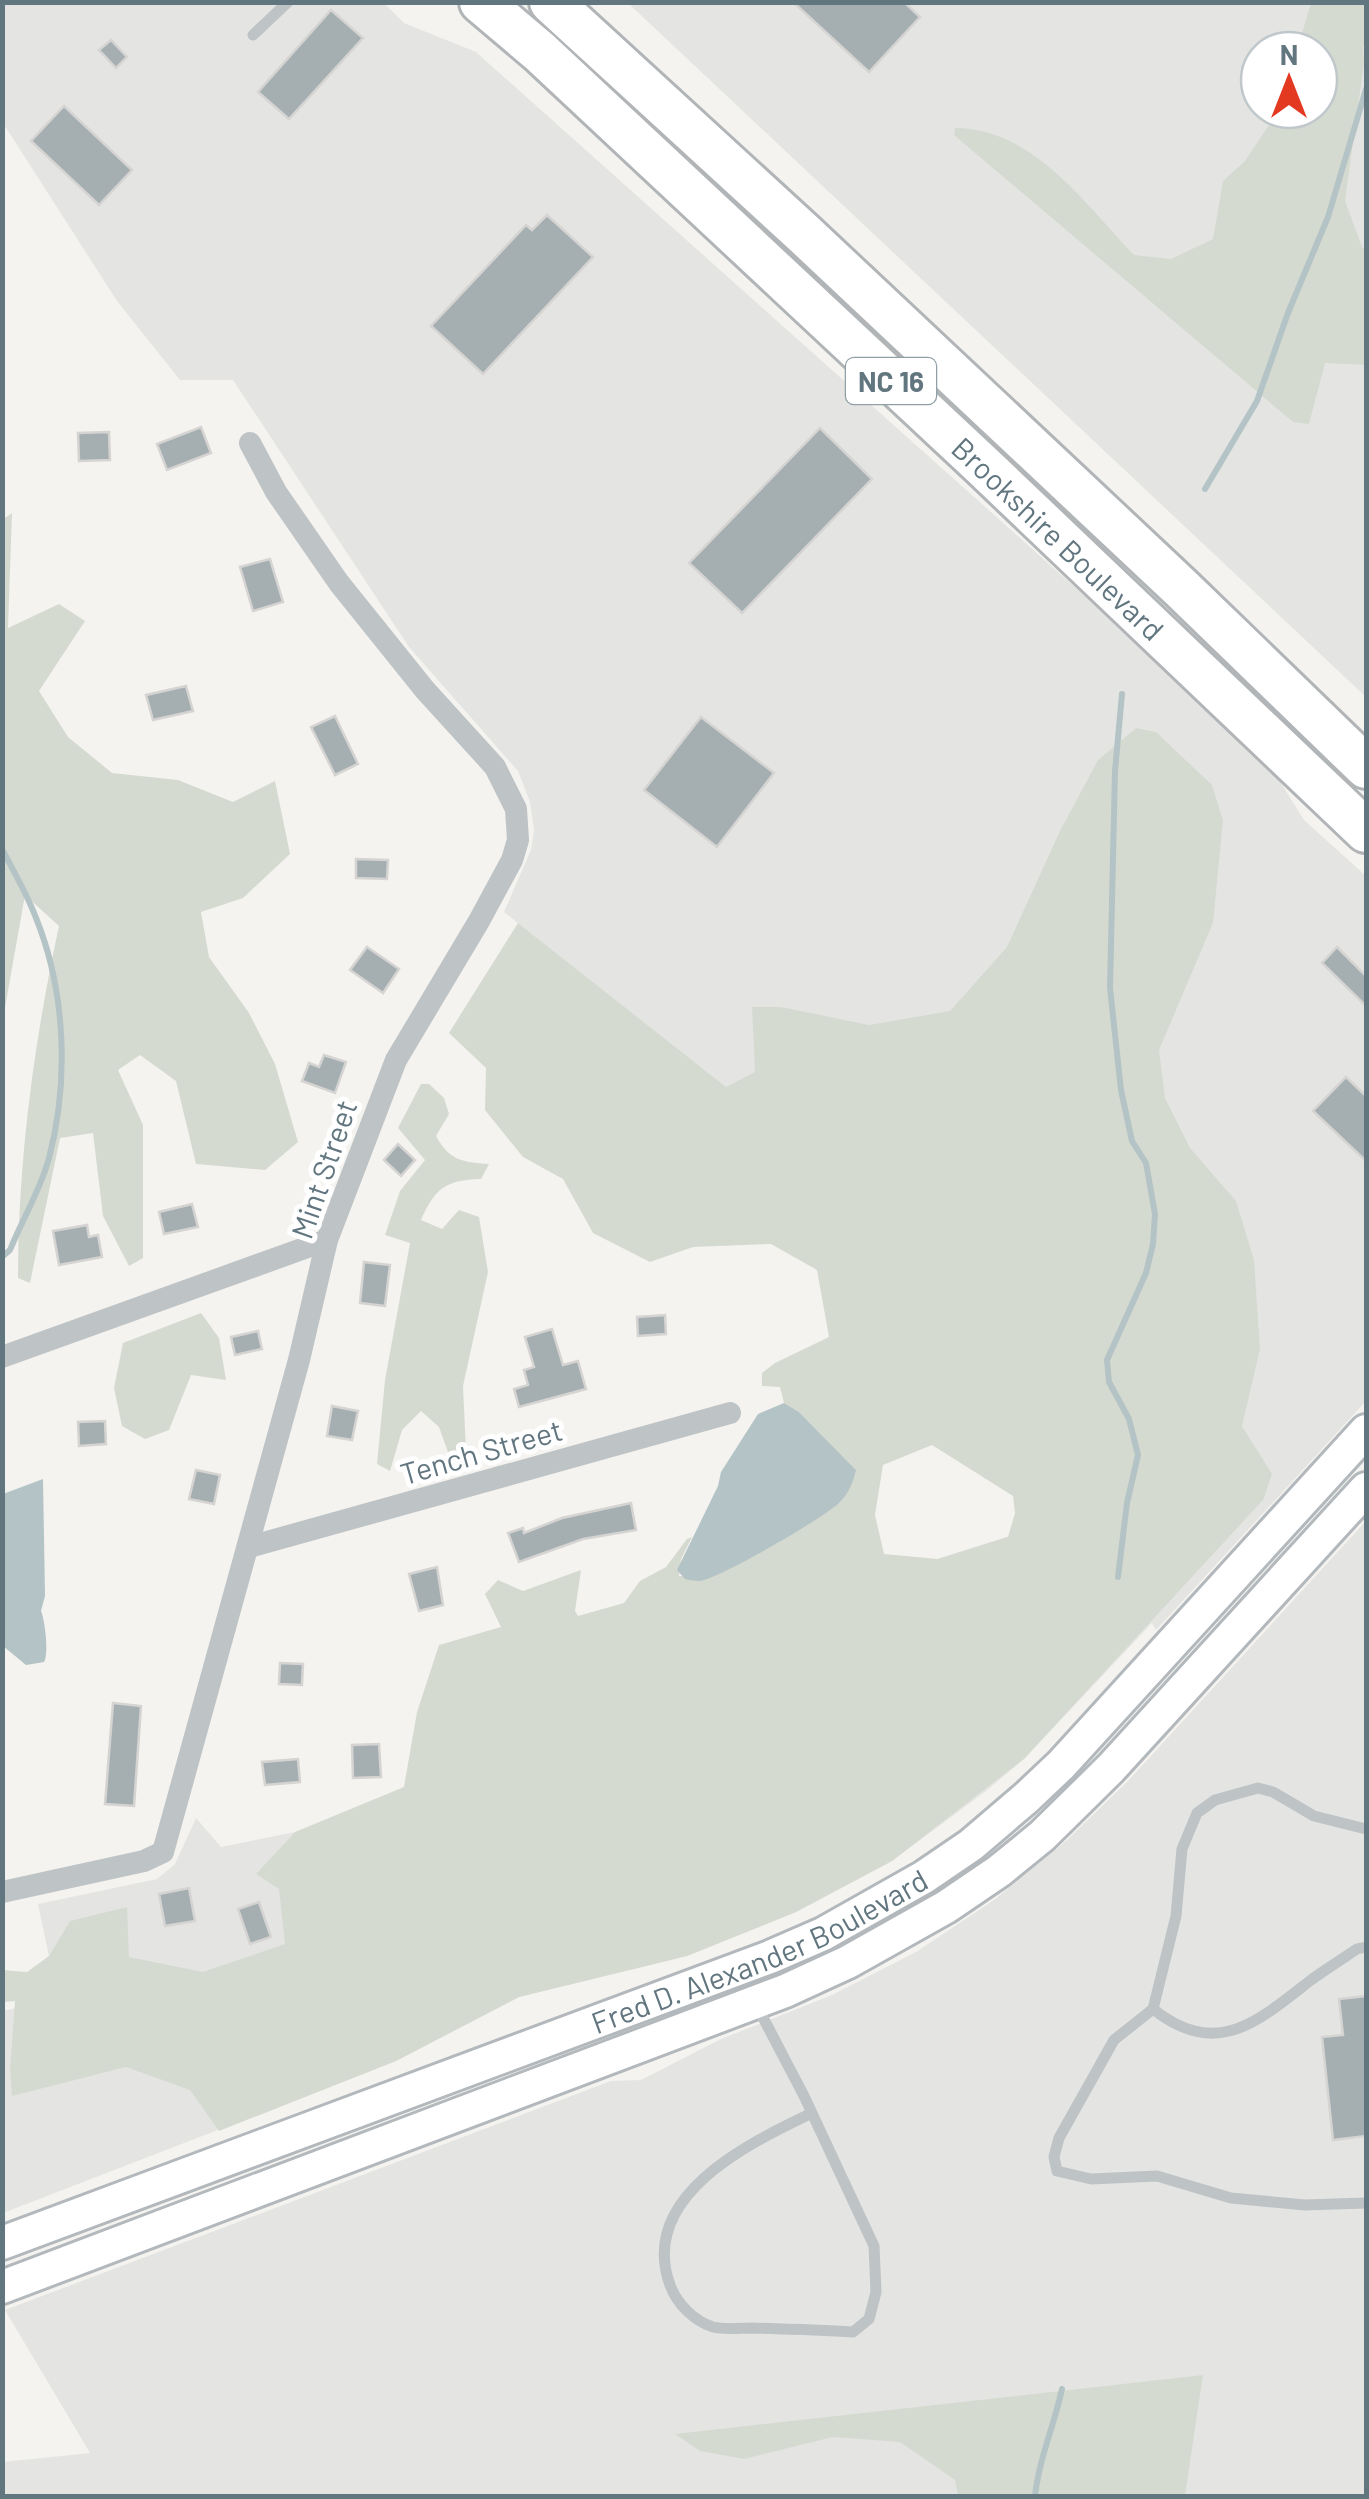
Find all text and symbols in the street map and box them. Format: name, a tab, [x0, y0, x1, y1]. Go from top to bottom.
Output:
north arrow	[1239, 30, 1339, 130]
text: N	[1280, 37, 1298, 71]
road number: NC 16	[846, 358, 936, 404]
street label: Brookshire Boulevard	[945, 429, 1172, 647]
street label: Mint Street	[283, 1095, 363, 1243]
street label: Tench Street	[396, 1411, 566, 1491]
street label: Fred D. Alexander Boulevard	[586, 1861, 934, 2040]

